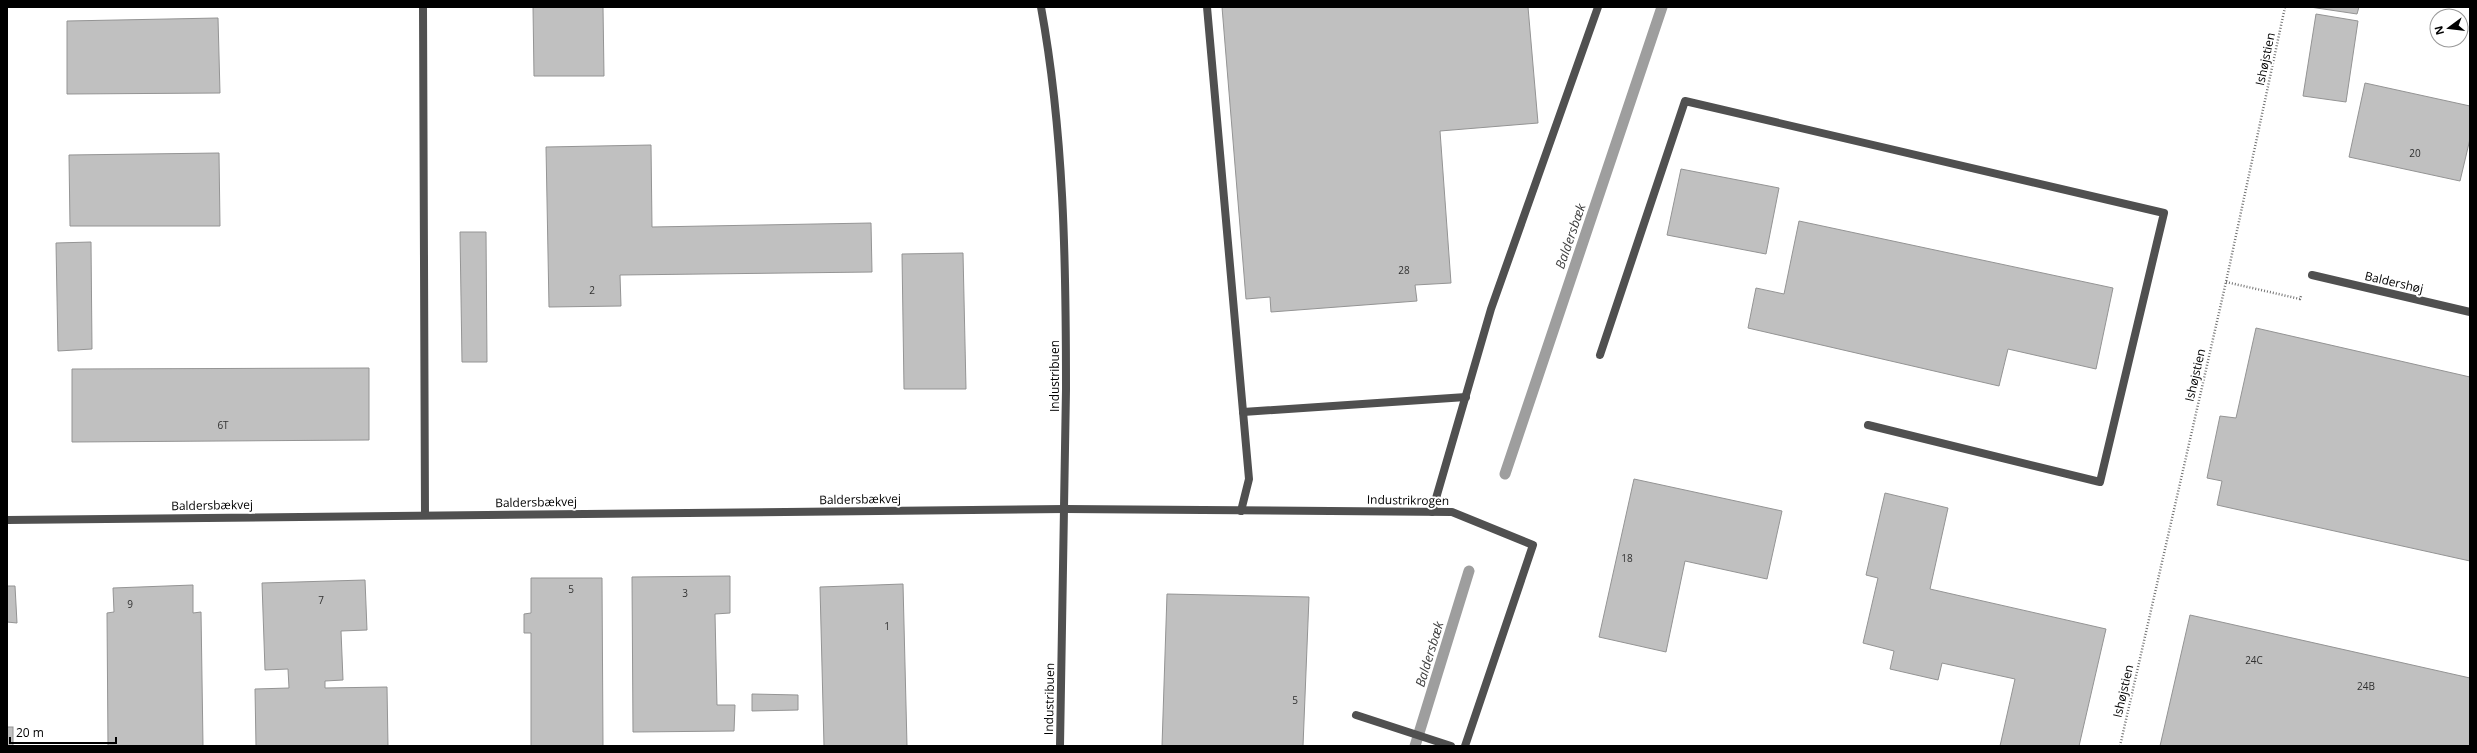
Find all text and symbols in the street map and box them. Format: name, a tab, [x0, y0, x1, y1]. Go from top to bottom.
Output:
north arrow	[2429, 8, 2469, 48]
text: N	[2430, 24, 2447, 37]
street label: Ishøjstien	[2251, 31, 2279, 87]
house number: 20	[2409, 146, 2421, 160]
water label: Baldersbæk	[1550, 200, 1590, 271]
house number: 28	[1398, 263, 1410, 277]
street label: Baldershøj	[2363, 267, 2425, 297]
house number: 2	[589, 283, 595, 297]
street label: Industribuen	[1046, 340, 1063, 412]
street label: Ishøjstien	[2181, 347, 2209, 403]
house number: 6T	[217, 418, 229, 432]
street label: Baldersbækvej	[819, 490, 901, 508]
street label: Industrikrogen	[1367, 491, 1449, 509]
street label: Baldersbækvej	[495, 493, 577, 511]
street label: Baldersbækvej	[171, 496, 253, 514]
house number: 18	[1621, 551, 1633, 565]
house number: 5	[568, 582, 574, 596]
house number: 3	[682, 586, 688, 600]
house number: 7	[318, 593, 324, 607]
house number: 9	[127, 597, 133, 611]
water label: Baldersbæk	[1410, 618, 1448, 689]
house number: 1	[884, 619, 890, 633]
house number: 24C	[2245, 653, 2263, 667]
street label: Industribuen	[1040, 663, 1058, 735]
street label: Ishøjstien	[2109, 663, 2137, 719]
house number: 24B	[2357, 679, 2375, 693]
house number: 5	[1292, 693, 1298, 707]
scale bar	[10, 719, 116, 745]
text: 20 m	[16, 724, 44, 741]

